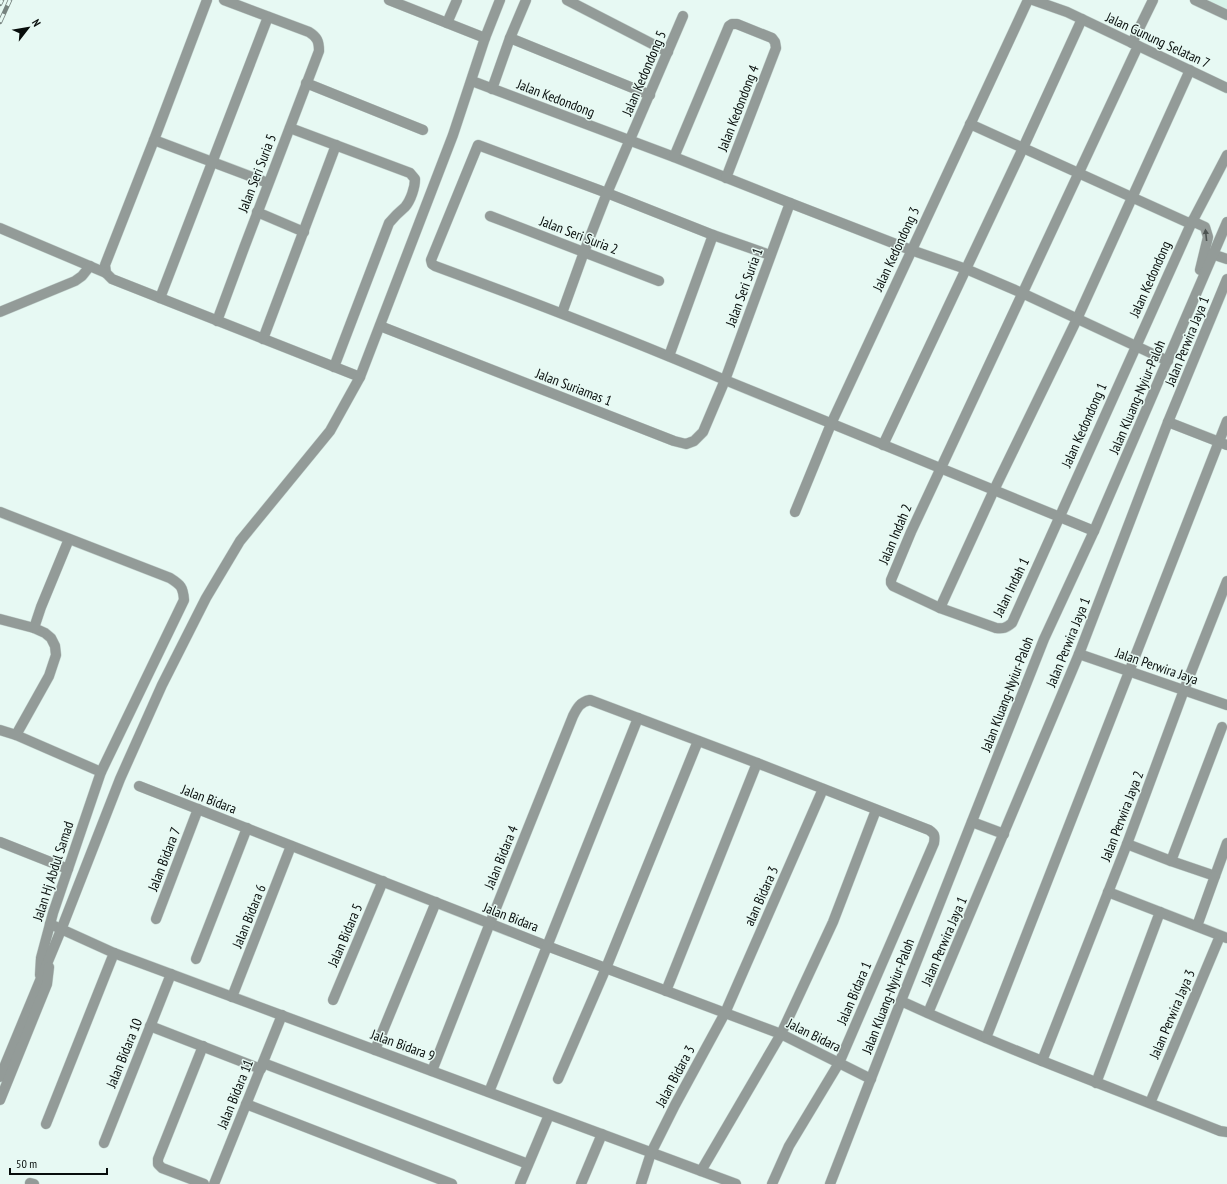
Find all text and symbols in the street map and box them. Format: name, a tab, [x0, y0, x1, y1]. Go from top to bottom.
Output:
north arrow	[8, 8, 48, 48]
street label: Jalan Gunung Selatan 7	[1102, 8, 1213, 72]
text: N	[29, 17, 44, 29]
street label: Jalan Kedondong 5	[618, 28, 670, 119]
street label: Jalan Kedondong 4	[713, 62, 763, 155]
street label: Jalan Kedondong	[514, 75, 597, 121]
street label: Jalan Seri Suria 5	[233, 131, 280, 216]
street label: Jalan Kedondong 3	[868, 204, 923, 295]
street label: Jalan Seri Suria 2	[536, 211, 621, 258]
one-way arrow	[1203, 228, 1209, 241]
street label: Jalan Kedondong	[1125, 238, 1175, 321]
street label: Jalan Seri Suria 1	[721, 245, 767, 330]
street label: Jalan Perwira Jaya 1	[1160, 293, 1213, 389]
street label: Jalan Kluang-Nyiur-Paloh	[1105, 337, 1169, 458]
street label: Jalan Suriamas 1	[532, 364, 615, 410]
street label: Jalan Kedondong 1	[1057, 380, 1111, 471]
street label: Jalan Indah 2	[874, 501, 916, 568]
street label: Jalan Indah 1	[989, 555, 1033, 620]
street label: Jalan Perwira Jaya 1	[1041, 594, 1094, 690]
street label: Jalan Kluang-Nyiur-Paloh	[976, 634, 1037, 755]
street label: Jalan Perwira Jaya	[1112, 643, 1201, 689]
street label: Jalan Perwira Jaya 2	[1096, 768, 1147, 865]
street label: Jalan Bidara	[178, 780, 239, 818]
street label: Jalan Hj Abdul Samad	[28, 819, 78, 924]
street label: Jalan Bidara 4	[480, 822, 522, 892]
street label: Jalan Bidara 7	[143, 825, 184, 894]
street label: alan Bidara 3	[740, 863, 782, 929]
street label: Jalan Bidara 6	[228, 882, 270, 951]
street label: Jalan Perwira Jaya 1	[917, 894, 971, 989]
street label: Jalan Bidara	[480, 898, 541, 936]
street label: Jalan Bidara 5	[323, 901, 366, 970]
street label: Jalan Kluang-Nyiur-Paloh	[857, 936, 918, 1057]
street label: Jalan Bidara 1	[832, 959, 875, 1028]
street label: Jalan Perwira Jaya 3	[1145, 967, 1199, 1062]
street label: Jalan Bidara	[783, 1014, 844, 1056]
street label: Jalan Bidara 10	[102, 1016, 146, 1091]
street label: Jalan Bidara 9	[368, 1025, 438, 1065]
street label: Jalan Bidara 3	[651, 1042, 699, 1111]
street label: Jalan Bidara 11	[213, 1057, 257, 1132]
scale bar	[10, 1150, 107, 1176]
text: 50 m	[16, 1156, 37, 1171]

